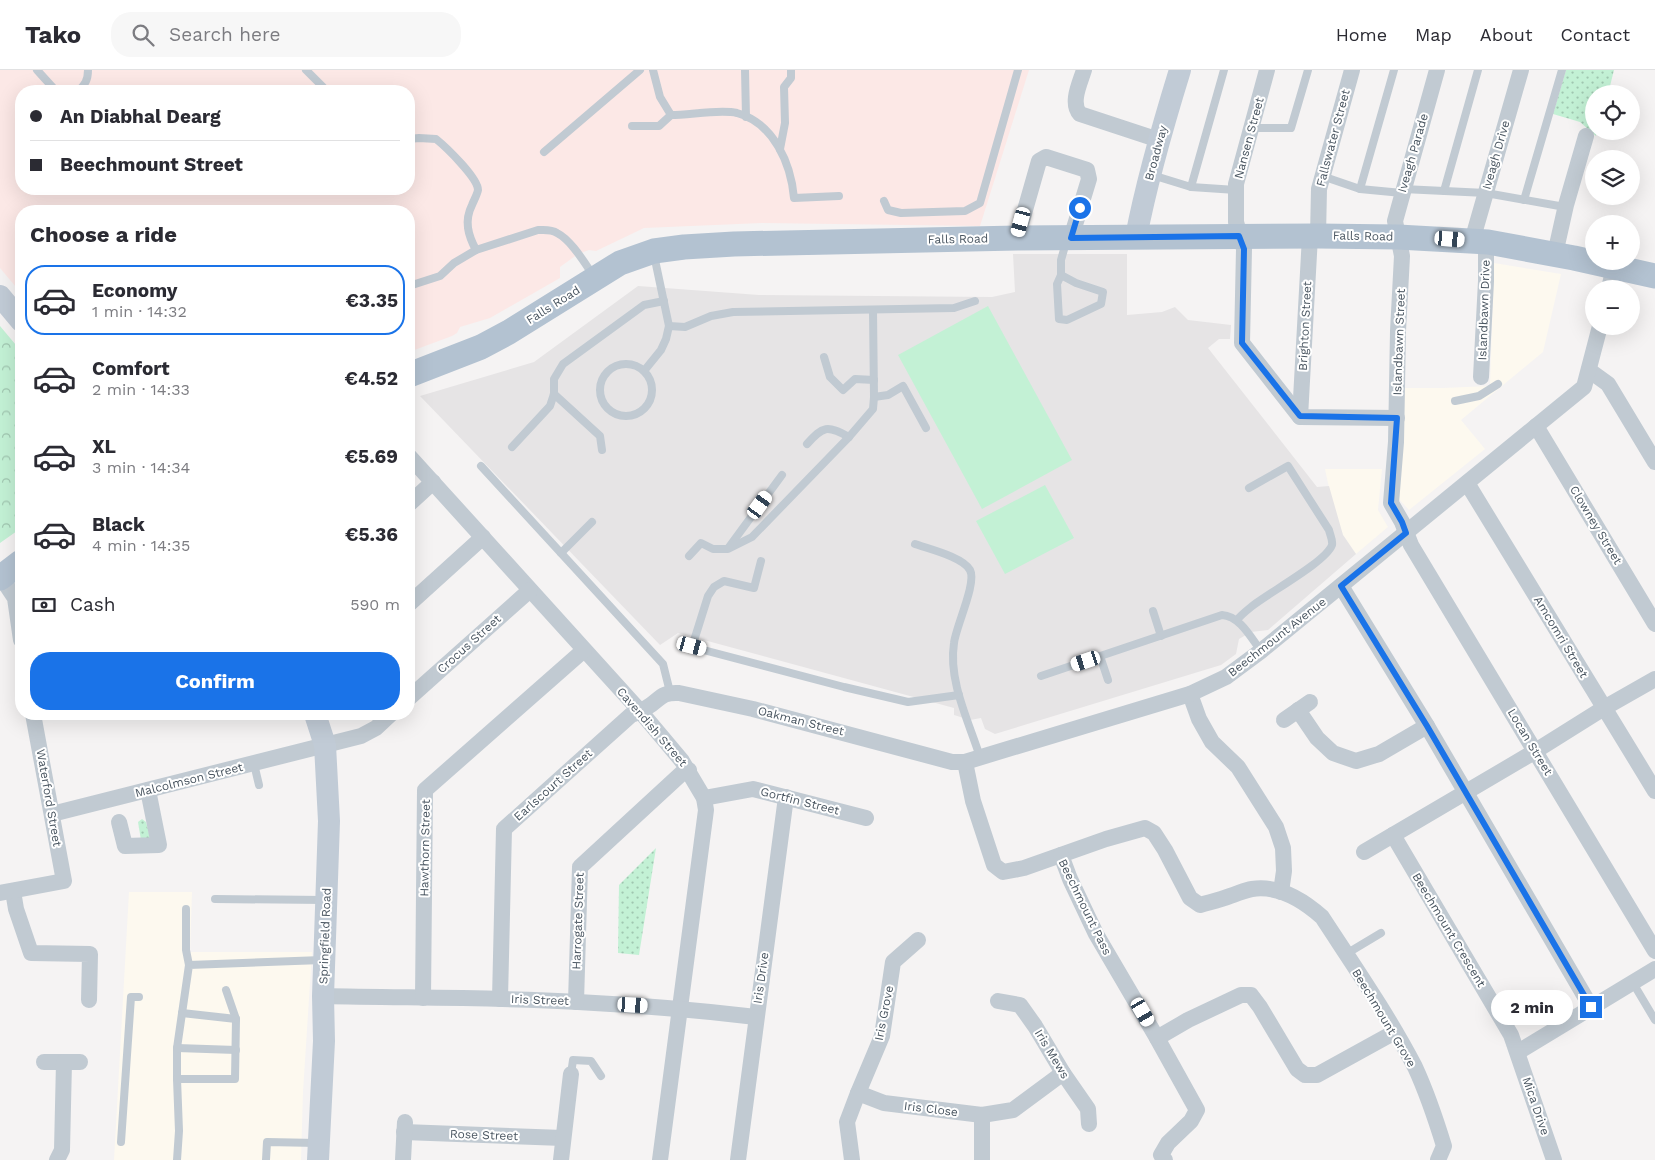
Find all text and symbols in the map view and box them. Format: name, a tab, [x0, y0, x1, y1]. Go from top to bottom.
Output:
search box	[111, 12, 461, 57]
text: Tako	[25, 21, 81, 49]
icon: search	[129, 21, 157, 49]
text: Search here	[169, 23, 280, 46]
text: Home	[1336, 24, 1387, 45]
text: Map	[1415, 24, 1452, 45]
text: About	[1480, 24, 1532, 45]
text: Contact	[1560, 24, 1630, 45]
map controls	[1585, 85, 1640, 335]
button: locate	[1585, 85, 1640, 140]
street label: Fallswater Street	[1313, 88, 1353, 188]
street label: Nansen Street	[1231, 96, 1267, 180]
text: An Diabhal Dearg	[60, 105, 221, 128]
street label: Iveagh Parade	[1395, 112, 1431, 194]
street label: Iveagh Drive	[1479, 119, 1513, 191]
street label: Broadway	[1142, 123, 1170, 182]
button: layers	[1585, 150, 1640, 205]
text: Beechmount Street	[60, 153, 243, 176]
route start	[1069, 197, 1091, 219]
car	[1009, 206, 1032, 238]
button: +	[1585, 215, 1640, 270]
text: Choose a ride	[30, 222, 177, 247]
street label: Falls Road	[1333, 228, 1393, 244]
car	[1434, 230, 1465, 248]
street label: Falls Road	[928, 231, 988, 247]
street label: Islandbawn Drive	[1475, 259, 1493, 361]
icon: car	[32, 278, 77, 323]
text: Economy	[92, 279, 177, 302]
button: −	[1585, 280, 1640, 335]
street label: Brighton Street	[1296, 281, 1314, 371]
street label: Falls Road	[524, 283, 582, 327]
street label: Islandbawn Street	[1390, 288, 1408, 396]
text: €3.35	[346, 289, 398, 312]
text: 1 min · 14:32	[92, 302, 187, 321]
icon: car	[32, 356, 77, 401]
text: Comfort	[92, 357, 170, 380]
text: €4.52	[345, 367, 398, 390]
text: 2 min · 14:33	[92, 380, 190, 399]
icon: car	[32, 434, 77, 479]
text: XL	[92, 435, 116, 458]
text: €5.69	[345, 445, 398, 468]
text: 3 min · 14:34	[92, 458, 190, 477]
street label: Clowney Street	[1567, 483, 1625, 567]
car	[745, 488, 774, 522]
icon: car	[32, 512, 77, 557]
text: Black	[92, 513, 145, 536]
text: €5.36	[345, 523, 398, 546]
text: 4 min · 14:35	[92, 536, 190, 555]
icon: cash	[30, 591, 58, 619]
text: Cash	[70, 593, 116, 616]
street label: Beechmount Avenue	[1225, 594, 1329, 680]
street label: Amcomri Street	[1531, 594, 1591, 680]
text: 590 m	[350, 595, 400, 614]
street label: Crocus Street	[434, 612, 504, 676]
car	[675, 635, 708, 657]
car	[1069, 649, 1102, 673]
button: Confirm	[30, 652, 400, 710]
street label: Cavendish Street	[614, 685, 690, 769]
street label: Oakman Street	[756, 704, 846, 738]
street label: Locan Street	[1505, 706, 1555, 778]
street label: Earlscourt Street	[511, 746, 595, 824]
street label: Waterford Street	[34, 748, 64, 848]
street label: Malcolmson Street	[134, 760, 244, 800]
street label: Gortfin Street	[759, 784, 841, 818]
street label: Hawthorn Street	[417, 799, 433, 897]
street label: Beechmount Pass	[1056, 857, 1114, 957]
street label: Beechmount Crescent	[1409, 870, 1489, 990]
street label: Harrogate Street	[569, 872, 587, 970]
street label: Springfield Road	[316, 888, 334, 984]
street label: Iris Drive	[750, 951, 772, 1005]
street label: Beechmount Grove	[1349, 966, 1419, 1070]
street label: Iris Grove	[872, 984, 896, 1042]
callout: 2 min	[1491, 990, 1574, 1024]
street label: Iris Street	[511, 992, 569, 1008]
car	[1129, 995, 1156, 1029]
route end	[1580, 996, 1602, 1018]
car	[617, 997, 648, 1013]
text: 2 min	[1510, 998, 1554, 1017]
street label: Iris Mews	[1032, 1027, 1072, 1081]
street label: Mica Drive	[1520, 1075, 1553, 1137]
street label: Iris Close	[903, 1099, 959, 1119]
street label: Rose Street	[450, 1127, 518, 1143]

